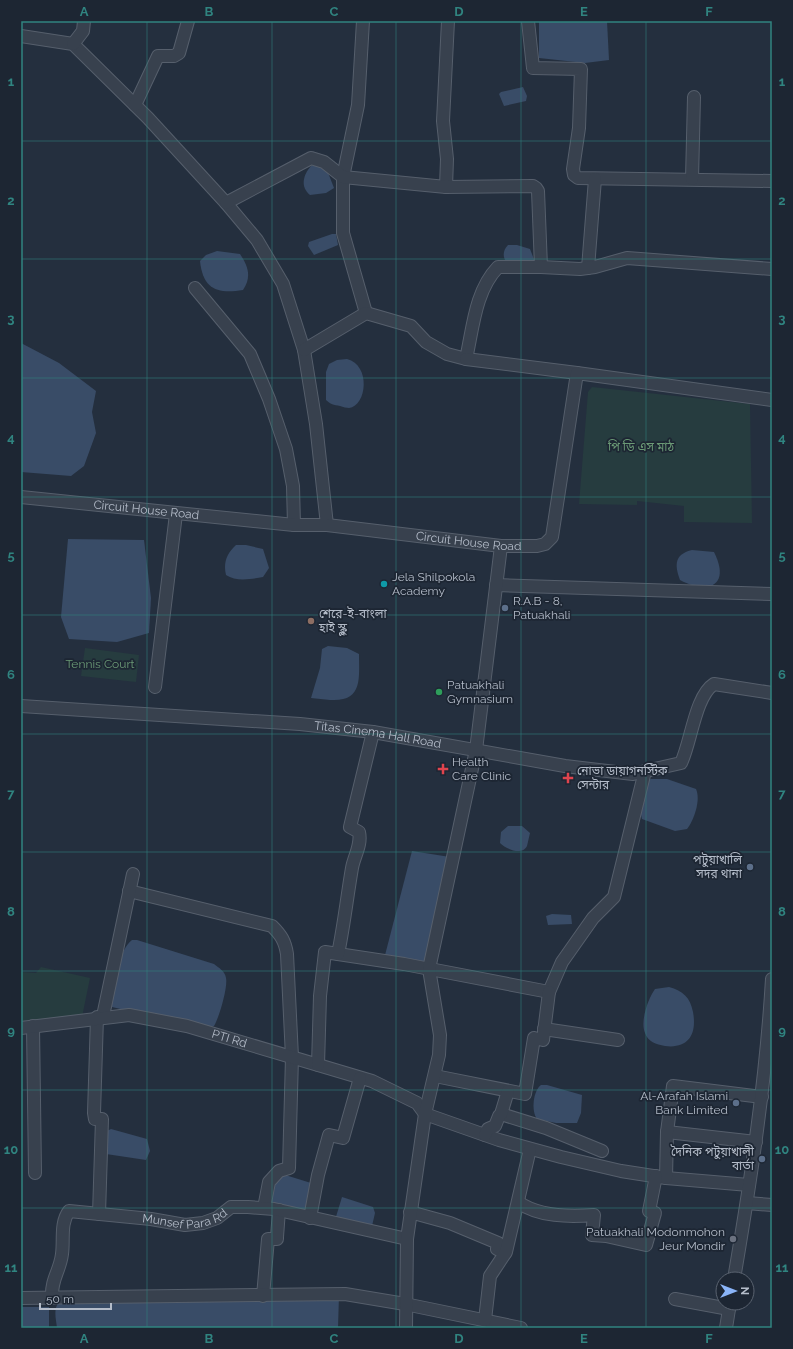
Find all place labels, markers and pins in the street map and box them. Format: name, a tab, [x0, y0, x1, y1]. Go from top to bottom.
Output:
place label: Jela Shilpokola Academy	[392, 570, 475, 598]
marker: Jela Shilpokola Academy	[379, 579, 389, 589]
place label: R.A.B - 8, Patuakhali	[513, 594, 570, 622]
marker: R.A.B - 8, Patuakhali	[500, 603, 510, 613]
place label: শেরে-ই-বাংলা হাই স্কুল	[318, 606, 387, 636]
marker: শেরে-ই-বাংলা হাই স্কুল	[306, 616, 316, 626]
place label: Patuakhali Gymnasium	[447, 678, 513, 706]
marker: Patuakhali Gymnasium	[434, 687, 444, 697]
place label: Health Care Clinic	[452, 755, 512, 783]
marker: Health Care Clinic	[437, 763, 449, 775]
place label: নোভা ডায়াগনস্টিক সেন্টার	[577, 763, 668, 792]
marker: নোভা ডায়াগনস্টিক সেন্টার	[562, 772, 574, 784]
place label: পটুয়াখালি সদর থানা	[693, 852, 743, 881]
marker: পটুয়াখালি সদর থানা	[745, 862, 755, 872]
place label: Al-Arafah Islami Bank Limited	[640, 1089, 728, 1117]
marker: Al-Arafah Islami Bank Limited	[731, 1098, 741, 1108]
place label: দৈনিক পটুয়াখালী বার্তা	[670, 1144, 755, 1173]
marker: দৈনিক পটুয়াখালী বার্তা	[757, 1154, 767, 1164]
place label: Patuakhali Modonmohon Jeur Mondir	[586, 1225, 726, 1253]
marker: Patuakhali Modonmohon Jeur Mondir	[728, 1234, 738, 1244]

